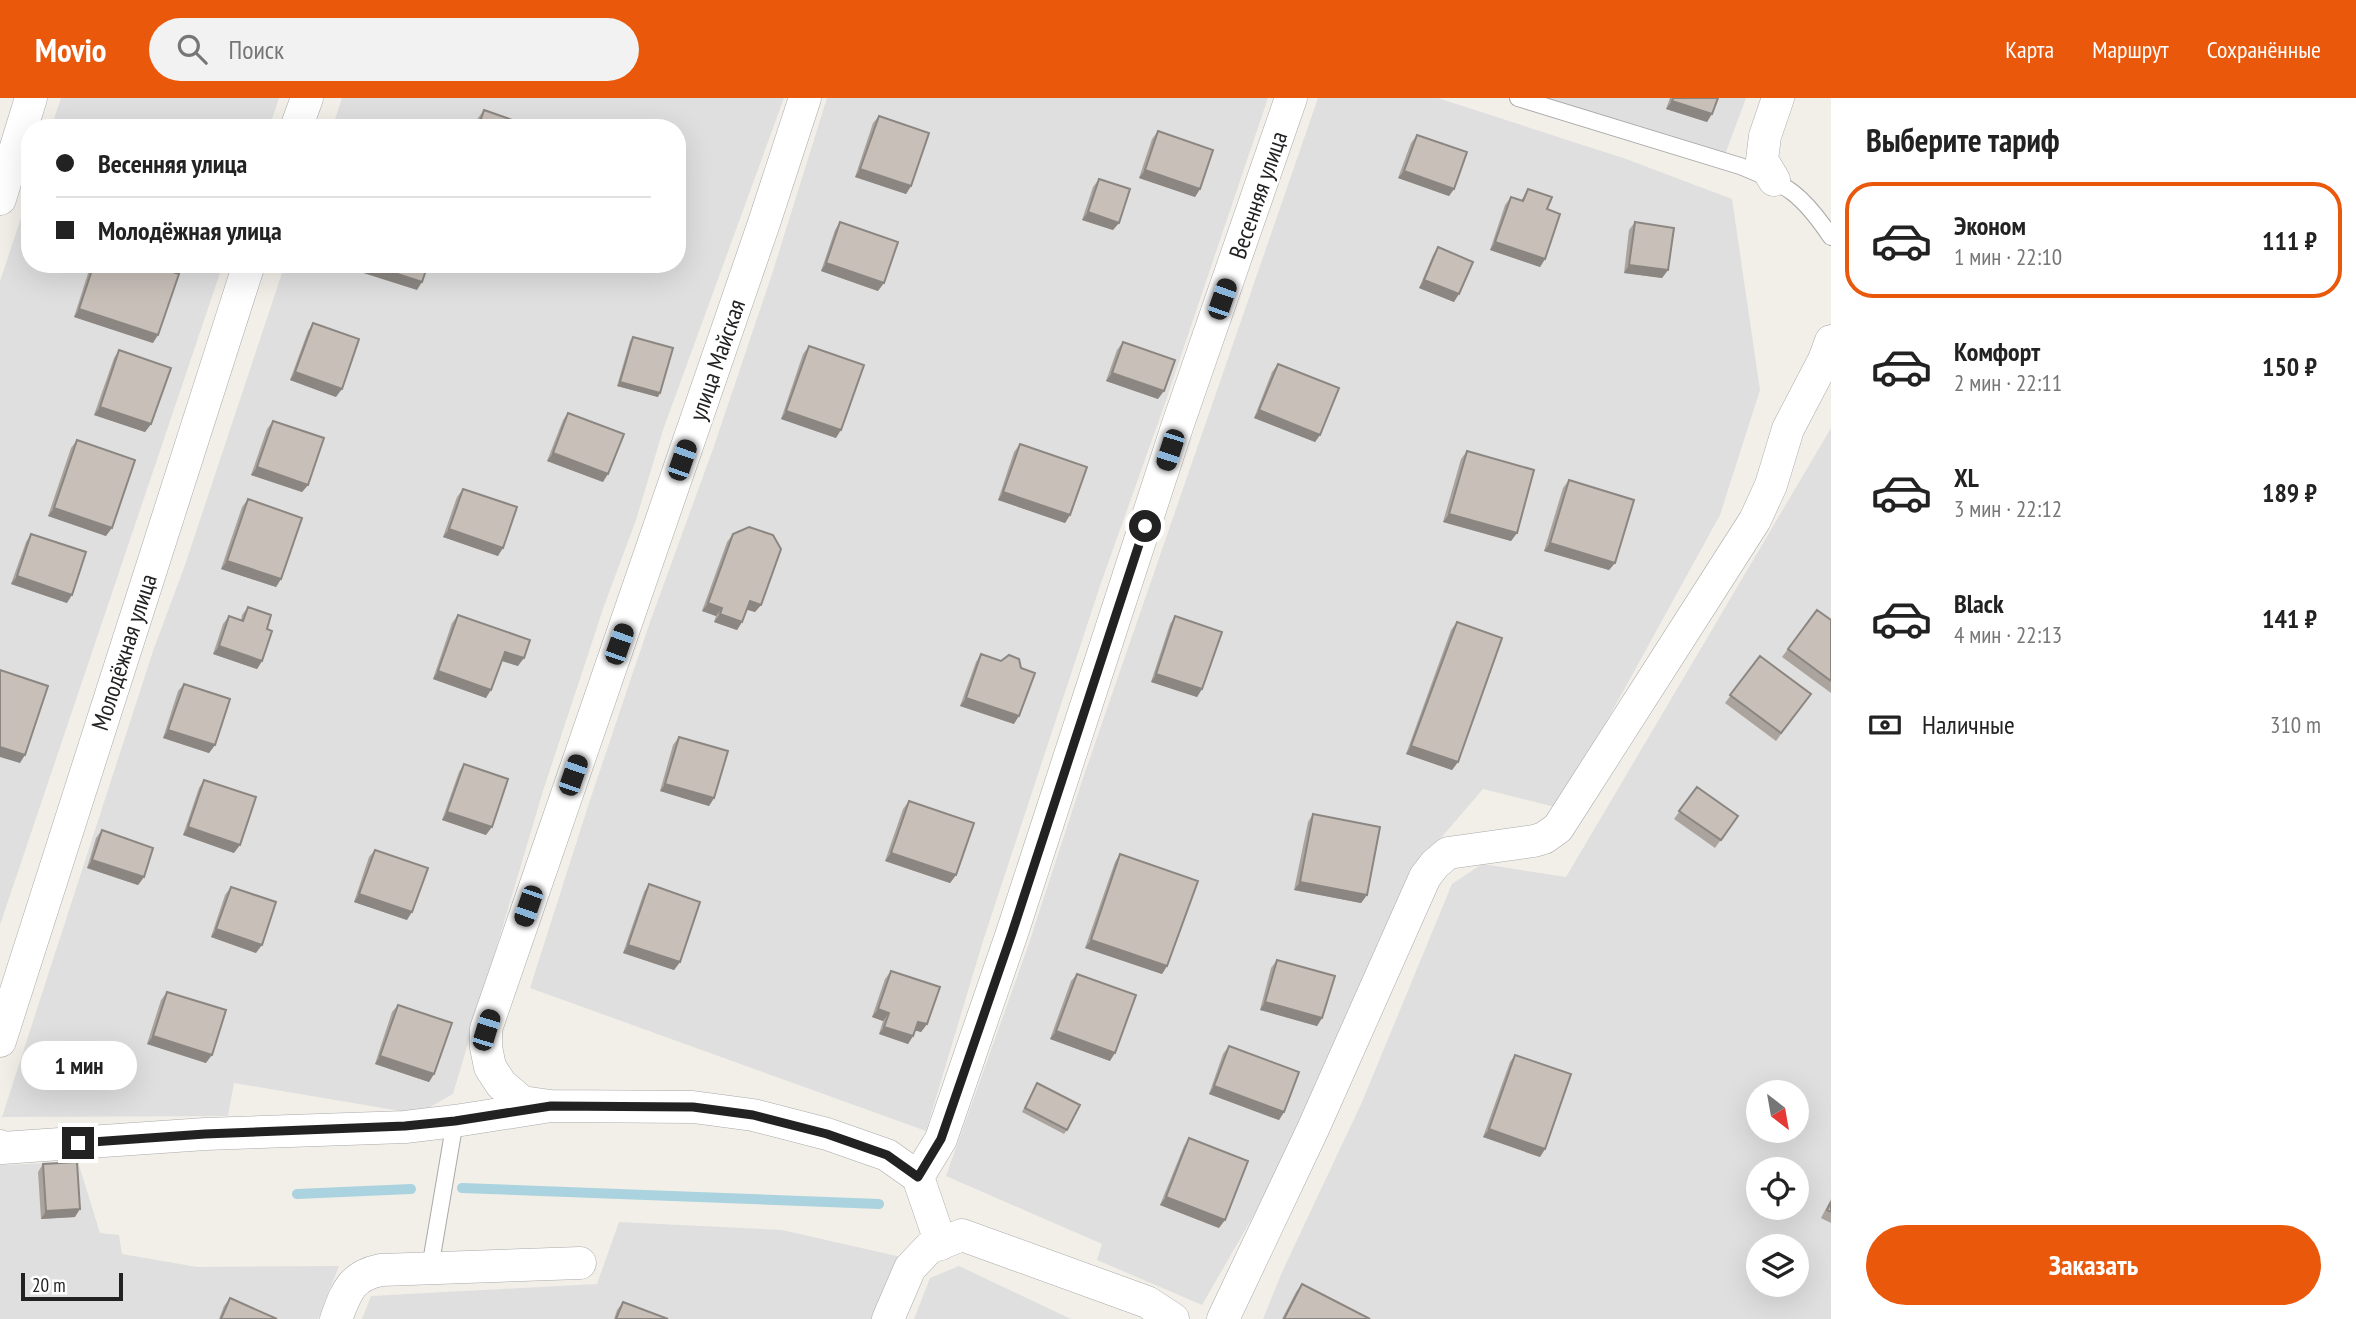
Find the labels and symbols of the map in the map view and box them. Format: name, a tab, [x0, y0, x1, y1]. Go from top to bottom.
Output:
street label: Весенняя улица	[1222, 127, 1294, 263]
car	[1206, 276, 1239, 322]
street label: улица Майская	[682, 295, 752, 425]
car	[1154, 427, 1187, 473]
car	[666, 437, 699, 483]
route start	[1129, 510, 1161, 542]
street label: Молодёжная улица	[84, 570, 164, 734]
car	[603, 621, 636, 667]
car	[557, 752, 590, 798]
car	[512, 883, 545, 929]
car	[470, 1007, 503, 1053]
callout: 1 мин	[20, 1042, 136, 1090]
north arrow	[1746, 1080, 1810, 1143]
route end	[62, 1127, 94, 1159]
scale bar	[21, 1270, 122, 1302]

